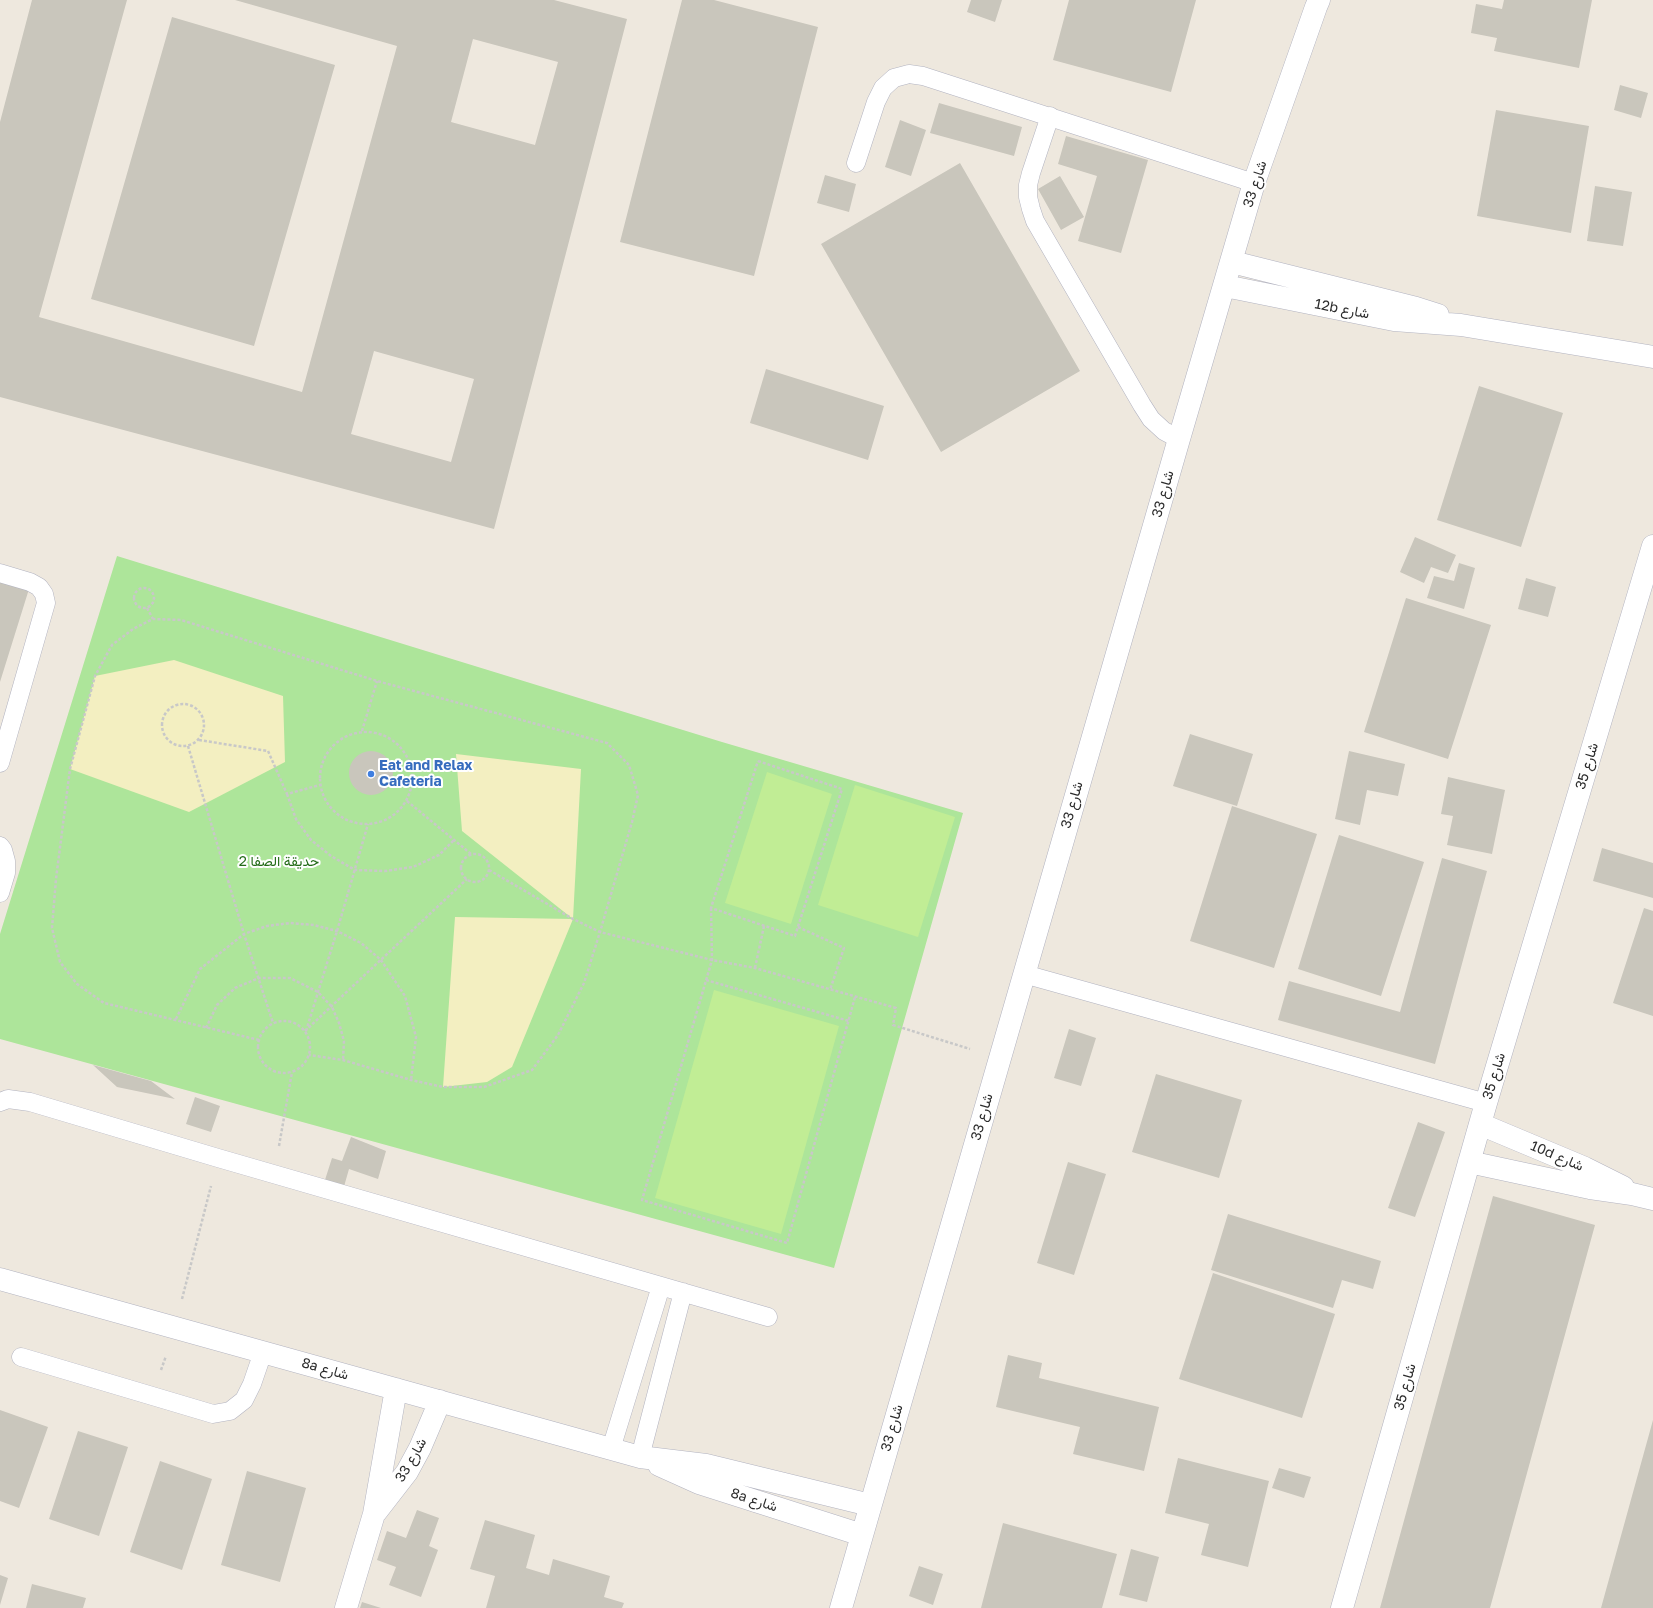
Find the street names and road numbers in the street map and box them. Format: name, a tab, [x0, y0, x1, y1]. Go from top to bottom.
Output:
street label: شارع 33	[1240, 159, 1270, 209]
street label: 12b شارع	[1313, 295, 1371, 323]
street label: شارع 33	[1148, 469, 1178, 519]
street label: شارع 35	[1572, 741, 1602, 791]
street label: شارع 33	[1057, 780, 1087, 830]
street label: شارع 35	[1479, 1051, 1509, 1101]
street label: شارع 33	[967, 1092, 997, 1142]
street label: 10d شارع	[1528, 1137, 1586, 1175]
street label: 8a شارع	[300, 1354, 350, 1384]
street label: شارع 35	[1390, 1362, 1420, 1412]
street label: شارع 33	[877, 1403, 907, 1453]
street label: شارع 33	[392, 1435, 430, 1485]
street label: 8a شارع	[729, 1485, 779, 1515]

